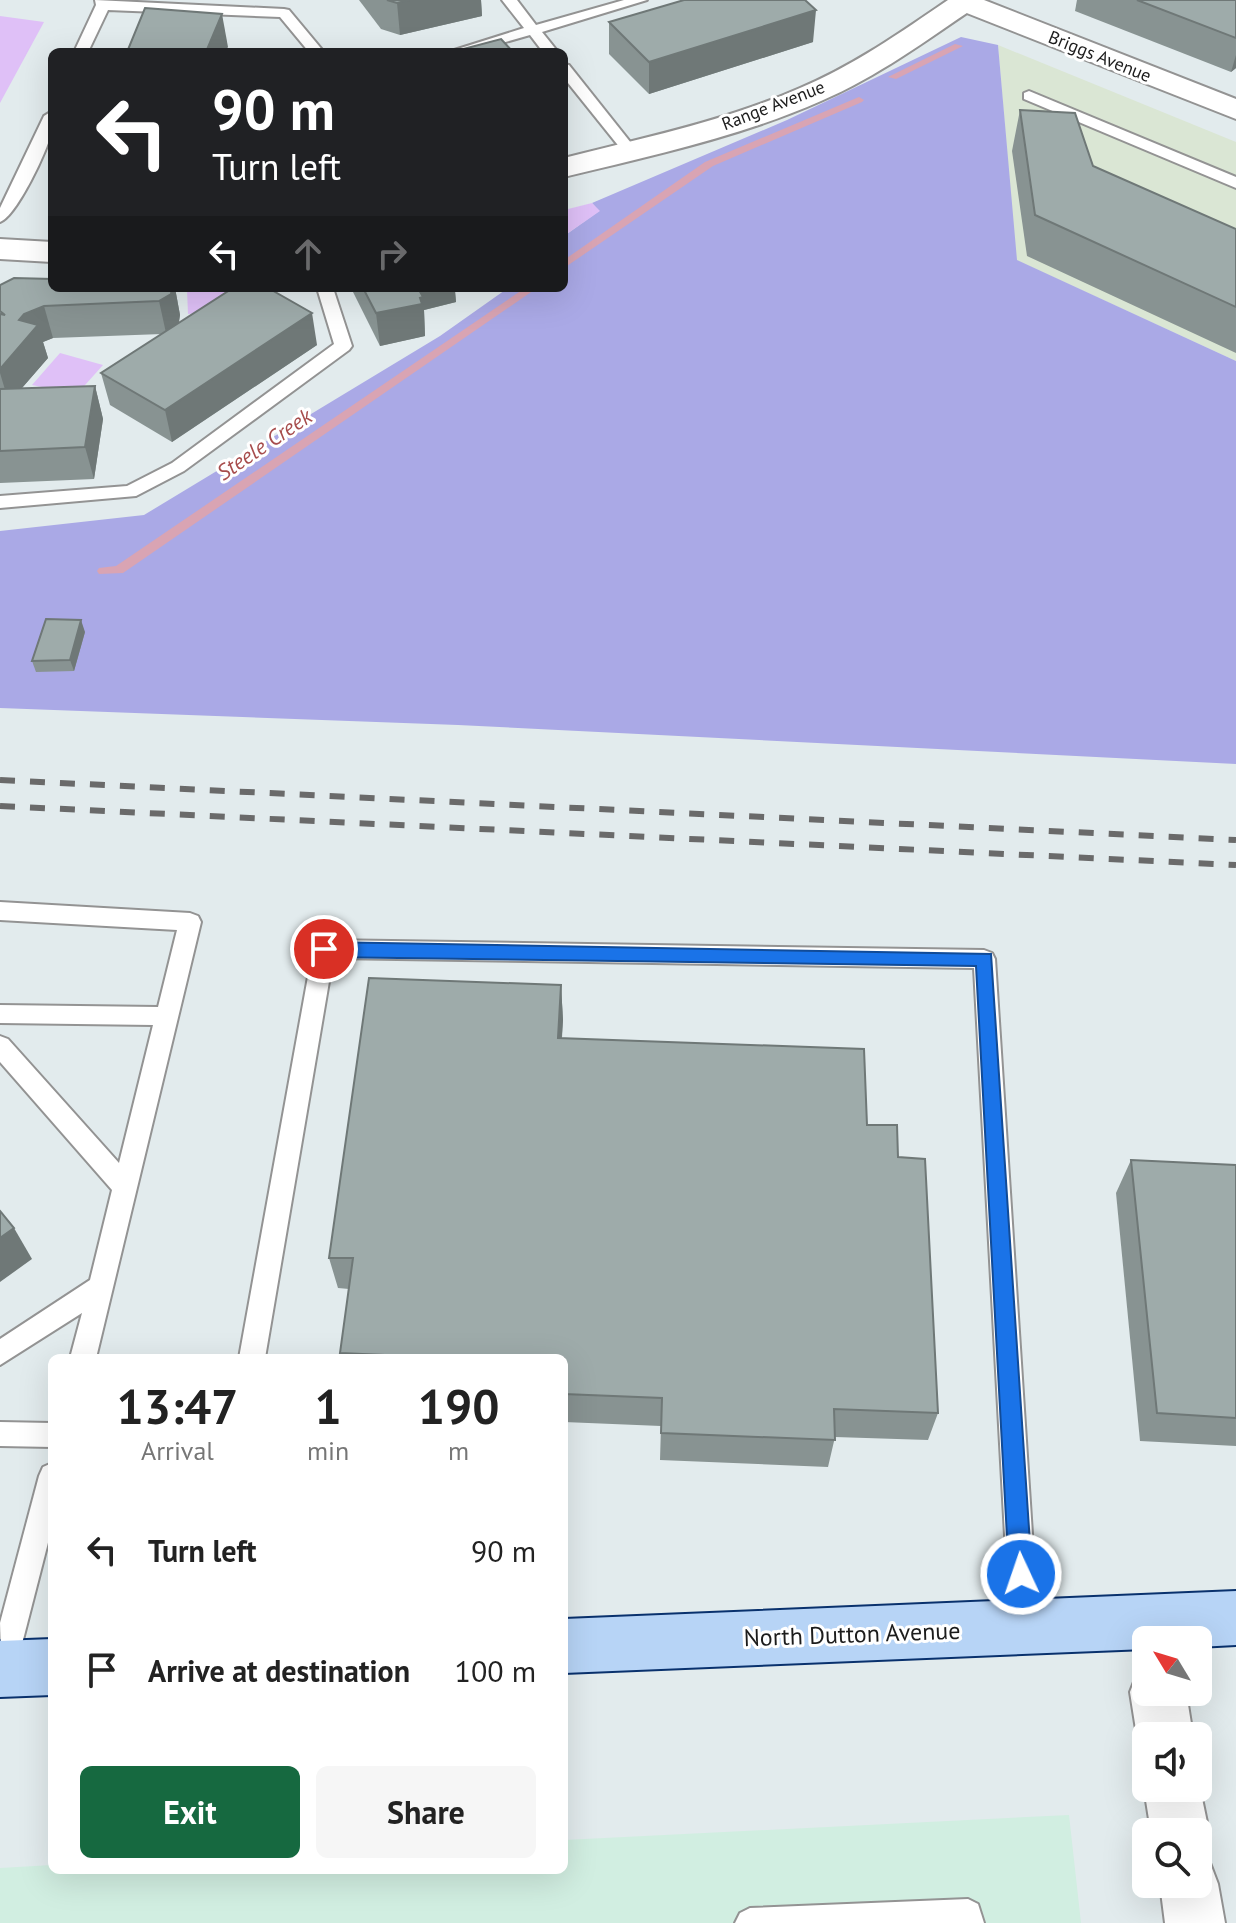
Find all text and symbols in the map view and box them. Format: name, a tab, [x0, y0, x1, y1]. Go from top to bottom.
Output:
street label: Briggs Avenue	[1045, 25, 1155, 87]
text: 90 m	[212, 73, 335, 145]
street label: Range Avenue	[718, 75, 828, 135]
icon: left	[80, 80, 184, 184]
text: Turn left	[212, 143, 341, 190]
icon: left	[202, 232, 246, 276]
icon: ahead	[286, 232, 330, 276]
icon: right	[370, 232, 414, 276]
water label: Steele Creek	[211, 401, 318, 486]
pin	[290, 915, 358, 983]
icon: arrive	[302, 927, 346, 971]
text: 13:47	[117, 1375, 238, 1437]
text: 1	[314, 1375, 342, 1437]
text: 190	[418, 1375, 499, 1437]
text: Arrival	[141, 1434, 214, 1467]
text: min	[307, 1434, 349, 1467]
text: m	[448, 1434, 469, 1467]
icon: left	[80, 1528, 124, 1572]
text: Turn left	[148, 1531, 256, 1570]
text: 90 m	[471, 1531, 536, 1570]
position arrow	[979, 1532, 1063, 1616]
street label: North Dutton Avenue	[743, 1615, 961, 1653]
north arrow	[1132, 1626, 1212, 1706]
map controls	[1132, 1626, 1212, 1898]
icon: arrive	[80, 1648, 124, 1692]
text: Arrive at destination	[148, 1651, 410, 1690]
text: 100 m	[455, 1651, 536, 1690]
button: sound	[1132, 1722, 1212, 1802]
button: Exit	[80, 1766, 300, 1858]
button: Share	[316, 1766, 536, 1858]
button: search	[1132, 1818, 1212, 1898]

